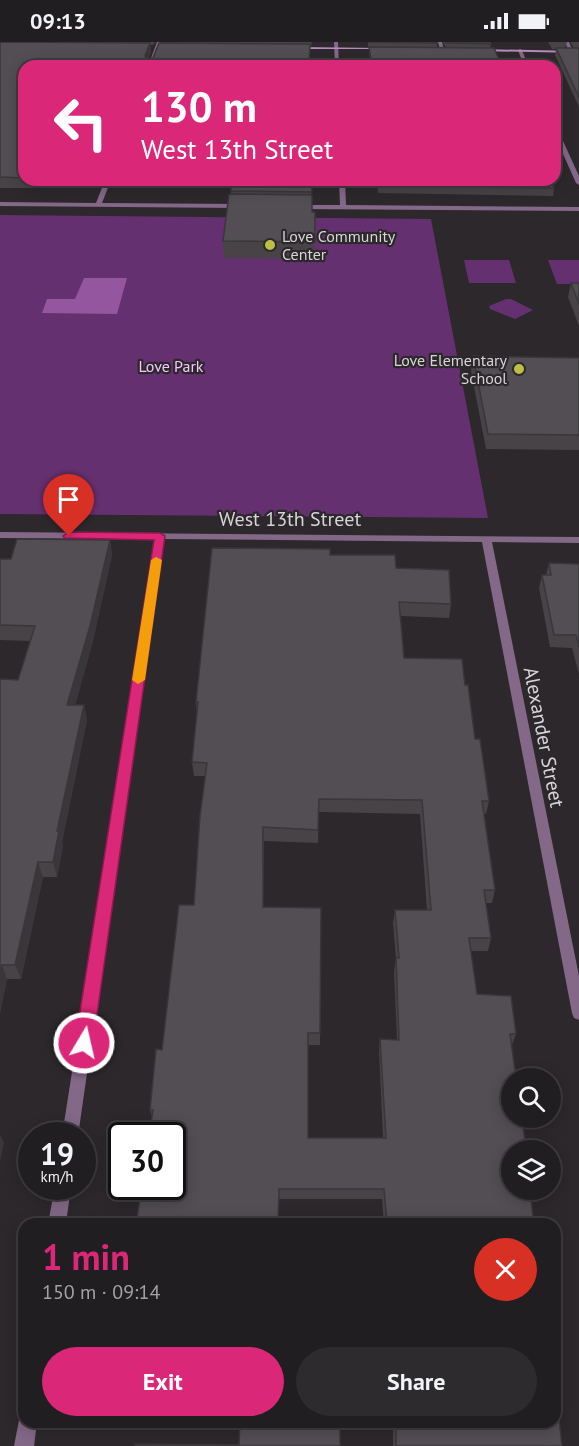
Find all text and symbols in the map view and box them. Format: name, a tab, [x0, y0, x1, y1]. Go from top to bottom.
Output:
text: 09:13	[30, 7, 86, 35]
text: 130 m	[141, 79, 257, 134]
icon: left	[42, 84, 120, 162]
text: West 13th Street	[141, 132, 333, 166]
place label: Love Community Center	[282, 226, 396, 264]
marker: Love Community Center	[263, 238, 277, 252]
place label: Love Elementary School	[394, 350, 508, 388]
park label: Love Park	[138, 356, 204, 376]
marker: Love Elementary School	[512, 362, 526, 376]
pin	[43, 474, 94, 536]
icon: arrive	[52, 483, 85, 516]
street label: West 13th Street	[219, 506, 361, 532]
street label: Alexander Street	[518, 665, 570, 810]
position arrow	[52, 1011, 116, 1075]
map controls	[501, 1068, 561, 1200]
button: search	[501, 1068, 561, 1128]
speed limit sign: 30	[108, 1122, 186, 1200]
text: 19	[40, 1134, 74, 1173]
button: layers	[501, 1140, 561, 1200]
text: km/h	[41, 1167, 73, 1186]
text: 1 min	[42, 1233, 130, 1280]
button: close	[474, 1238, 537, 1301]
text: 150 m · 09:14	[42, 1279, 160, 1305]
button: Exit	[42, 1347, 284, 1416]
button: Share	[296, 1347, 537, 1416]

